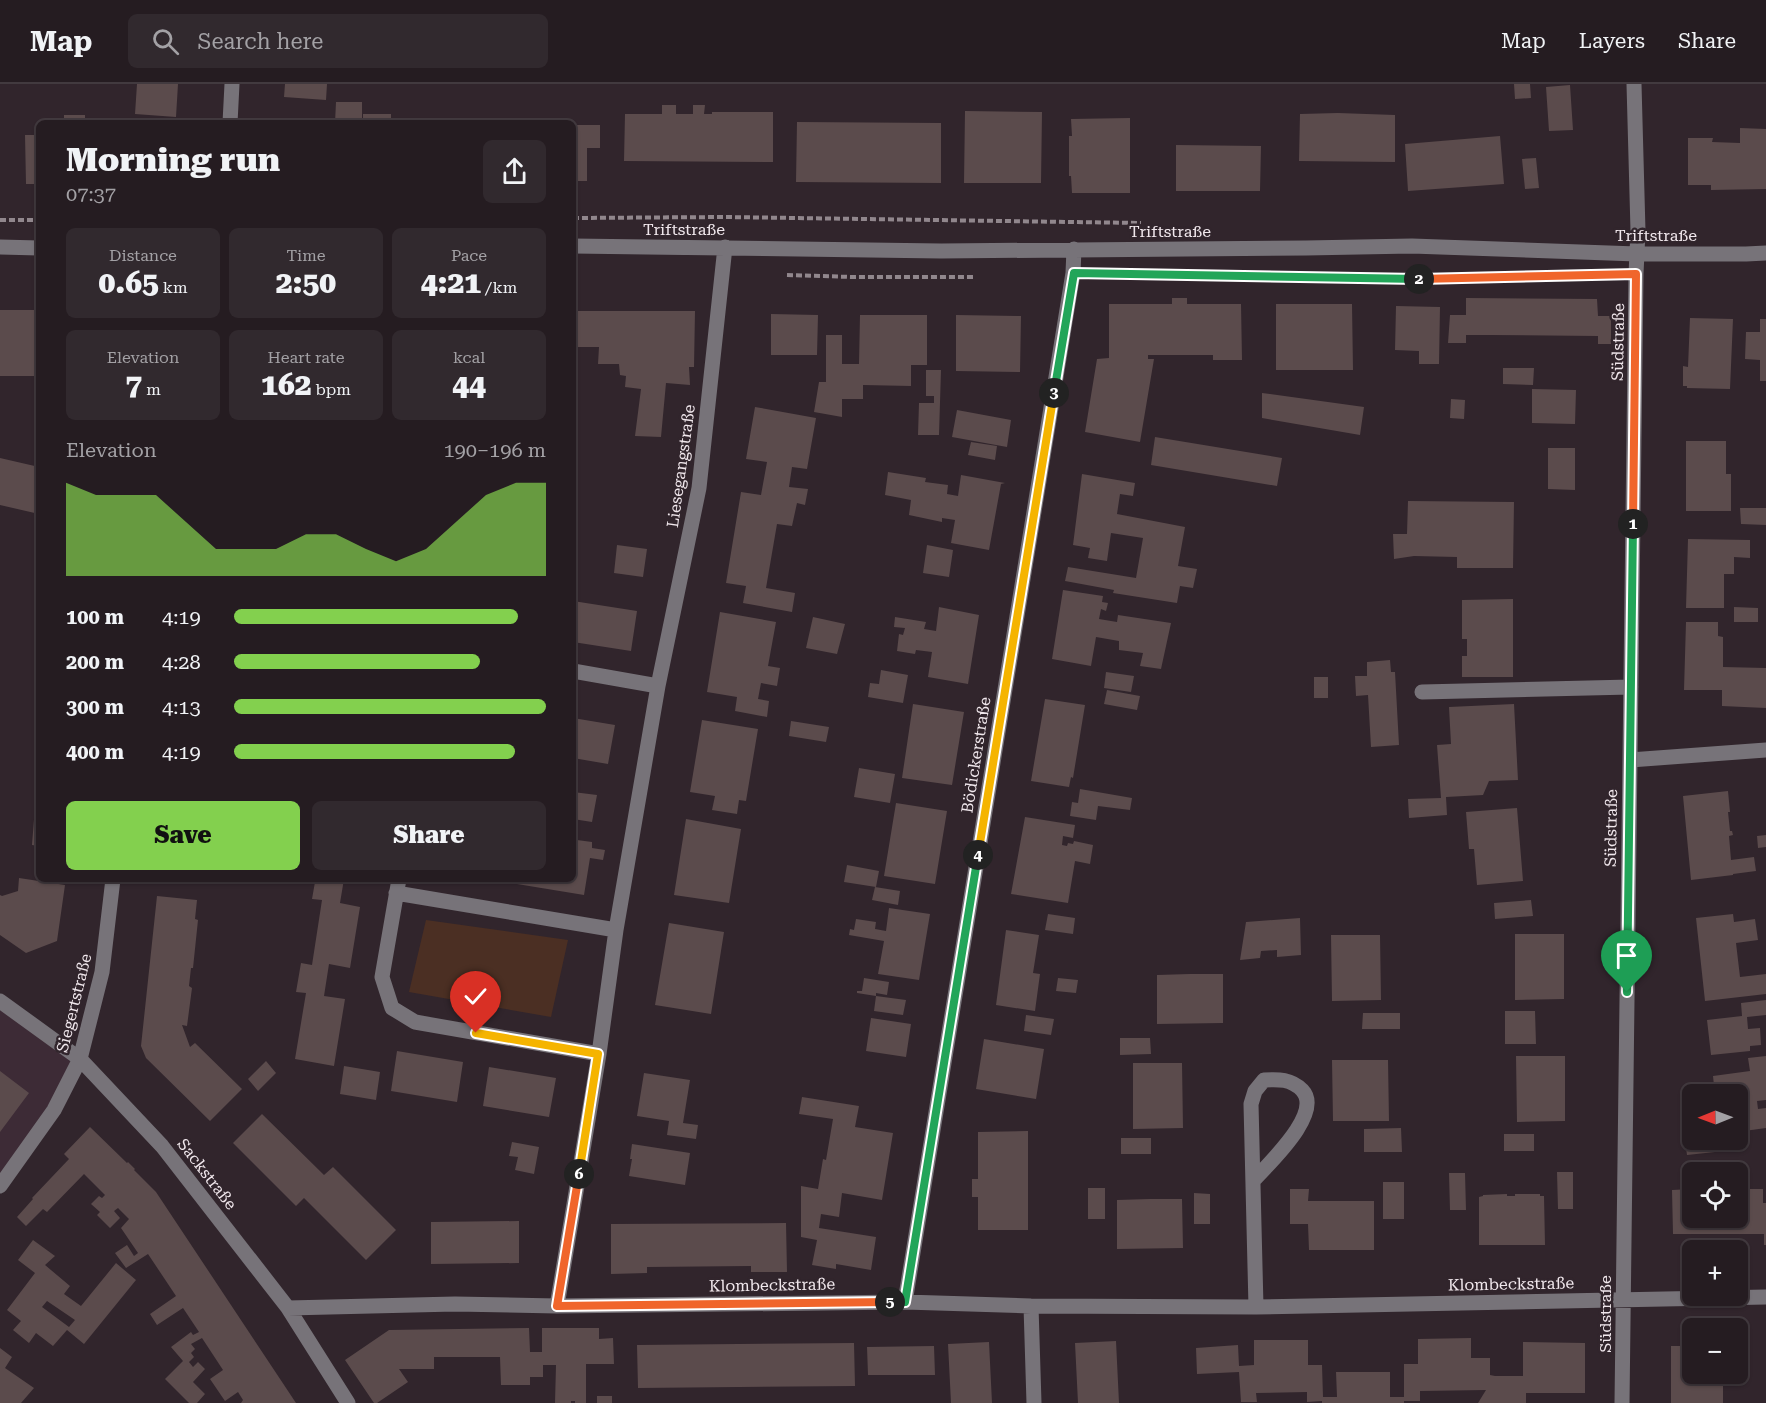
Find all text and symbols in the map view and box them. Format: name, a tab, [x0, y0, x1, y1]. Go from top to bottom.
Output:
search box	[128, 14, 548, 68]
text: Map	[30, 25, 92, 58]
icon: search	[149, 25, 182, 58]
text: Search here	[197, 29, 323, 54]
text: Map	[1501, 29, 1546, 53]
text: Layers	[1579, 29, 1645, 53]
text: Share	[1678, 29, 1736, 53]
text: Morning run	[66, 140, 280, 179]
button: share	[483, 140, 546, 203]
text: 07:37	[66, 182, 116, 206]
street label: Triftstraße	[643, 220, 725, 239]
street label: Triftstraße	[1129, 222, 1211, 241]
street label: Triftstraße	[1615, 226, 1697, 245]
text: Distance	[109, 246, 177, 265]
text: Time	[286, 246, 326, 265]
text: Pace	[451, 246, 487, 265]
pin: 2	[1404, 264, 1434, 294]
text: 0.65	[98, 265, 159, 300]
text: 2:50	[276, 265, 336, 300]
text: 4:21	[421, 265, 481, 300]
text: 2	[1415, 269, 1423, 288]
text: km	[159, 278, 188, 297]
text: /km	[481, 278, 517, 297]
street label: Südstraße	[1608, 303, 1628, 381]
text: Elevation	[107, 348, 179, 367]
text: Heart rate	[268, 348, 344, 367]
text: kcal	[453, 348, 485, 367]
text: 7	[125, 367, 142, 402]
text: 162	[261, 367, 311, 402]
text: 44	[452, 367, 486, 402]
pin: 3	[1039, 378, 1069, 408]
text: m	[142, 380, 161, 399]
text: bpm	[311, 380, 351, 399]
text: 3	[1050, 383, 1058, 402]
street label: Liesegangstraße	[663, 403, 699, 529]
text: Elevation	[66, 438, 157, 462]
text: 190–196 m	[443, 438, 546, 462]
pin: 1	[1618, 509, 1648, 539]
text: 1	[1629, 514, 1637, 533]
text: 100 m	[66, 605, 124, 629]
text: 4:19	[162, 605, 201, 629]
text: 200 m	[66, 650, 124, 674]
text: 4:28	[162, 650, 201, 674]
text: 300 m	[66, 695, 124, 719]
text: 4:13	[162, 695, 201, 719]
street label: Bödickerstraße	[957, 695, 995, 814]
text: 400 m	[66, 740, 124, 764]
text: 4:19	[162, 740, 201, 764]
street label: Südstraße	[1601, 789, 1621, 867]
button: Save	[66, 801, 300, 870]
button: Share	[312, 801, 546, 870]
pin: 4	[963, 840, 993, 870]
text: 4	[974, 845, 982, 864]
pin	[1601, 930, 1652, 992]
icon: arrive	[1610, 939, 1643, 972]
street label: Siegertstraße	[53, 951, 96, 1055]
pin	[450, 971, 501, 1033]
icon: check	[459, 980, 492, 1013]
north arrow	[1682, 1084, 1748, 1150]
map controls	[1682, 1084, 1748, 1384]
street label: Sackstraße	[173, 1135, 241, 1213]
pin: 6	[564, 1159, 594, 1189]
button: locate	[1682, 1162, 1748, 1228]
text: 6	[575, 1164, 583, 1183]
button: +	[1682, 1240, 1748, 1306]
street label: Klombeckstraße	[1448, 1273, 1575, 1295]
street label: Klombeckstraße	[709, 1274, 836, 1296]
street label: Südstraße	[1596, 1275, 1615, 1353]
pin: 5	[875, 1287, 905, 1317]
text: 5	[886, 1292, 894, 1311]
button: −	[1682, 1318, 1748, 1384]

